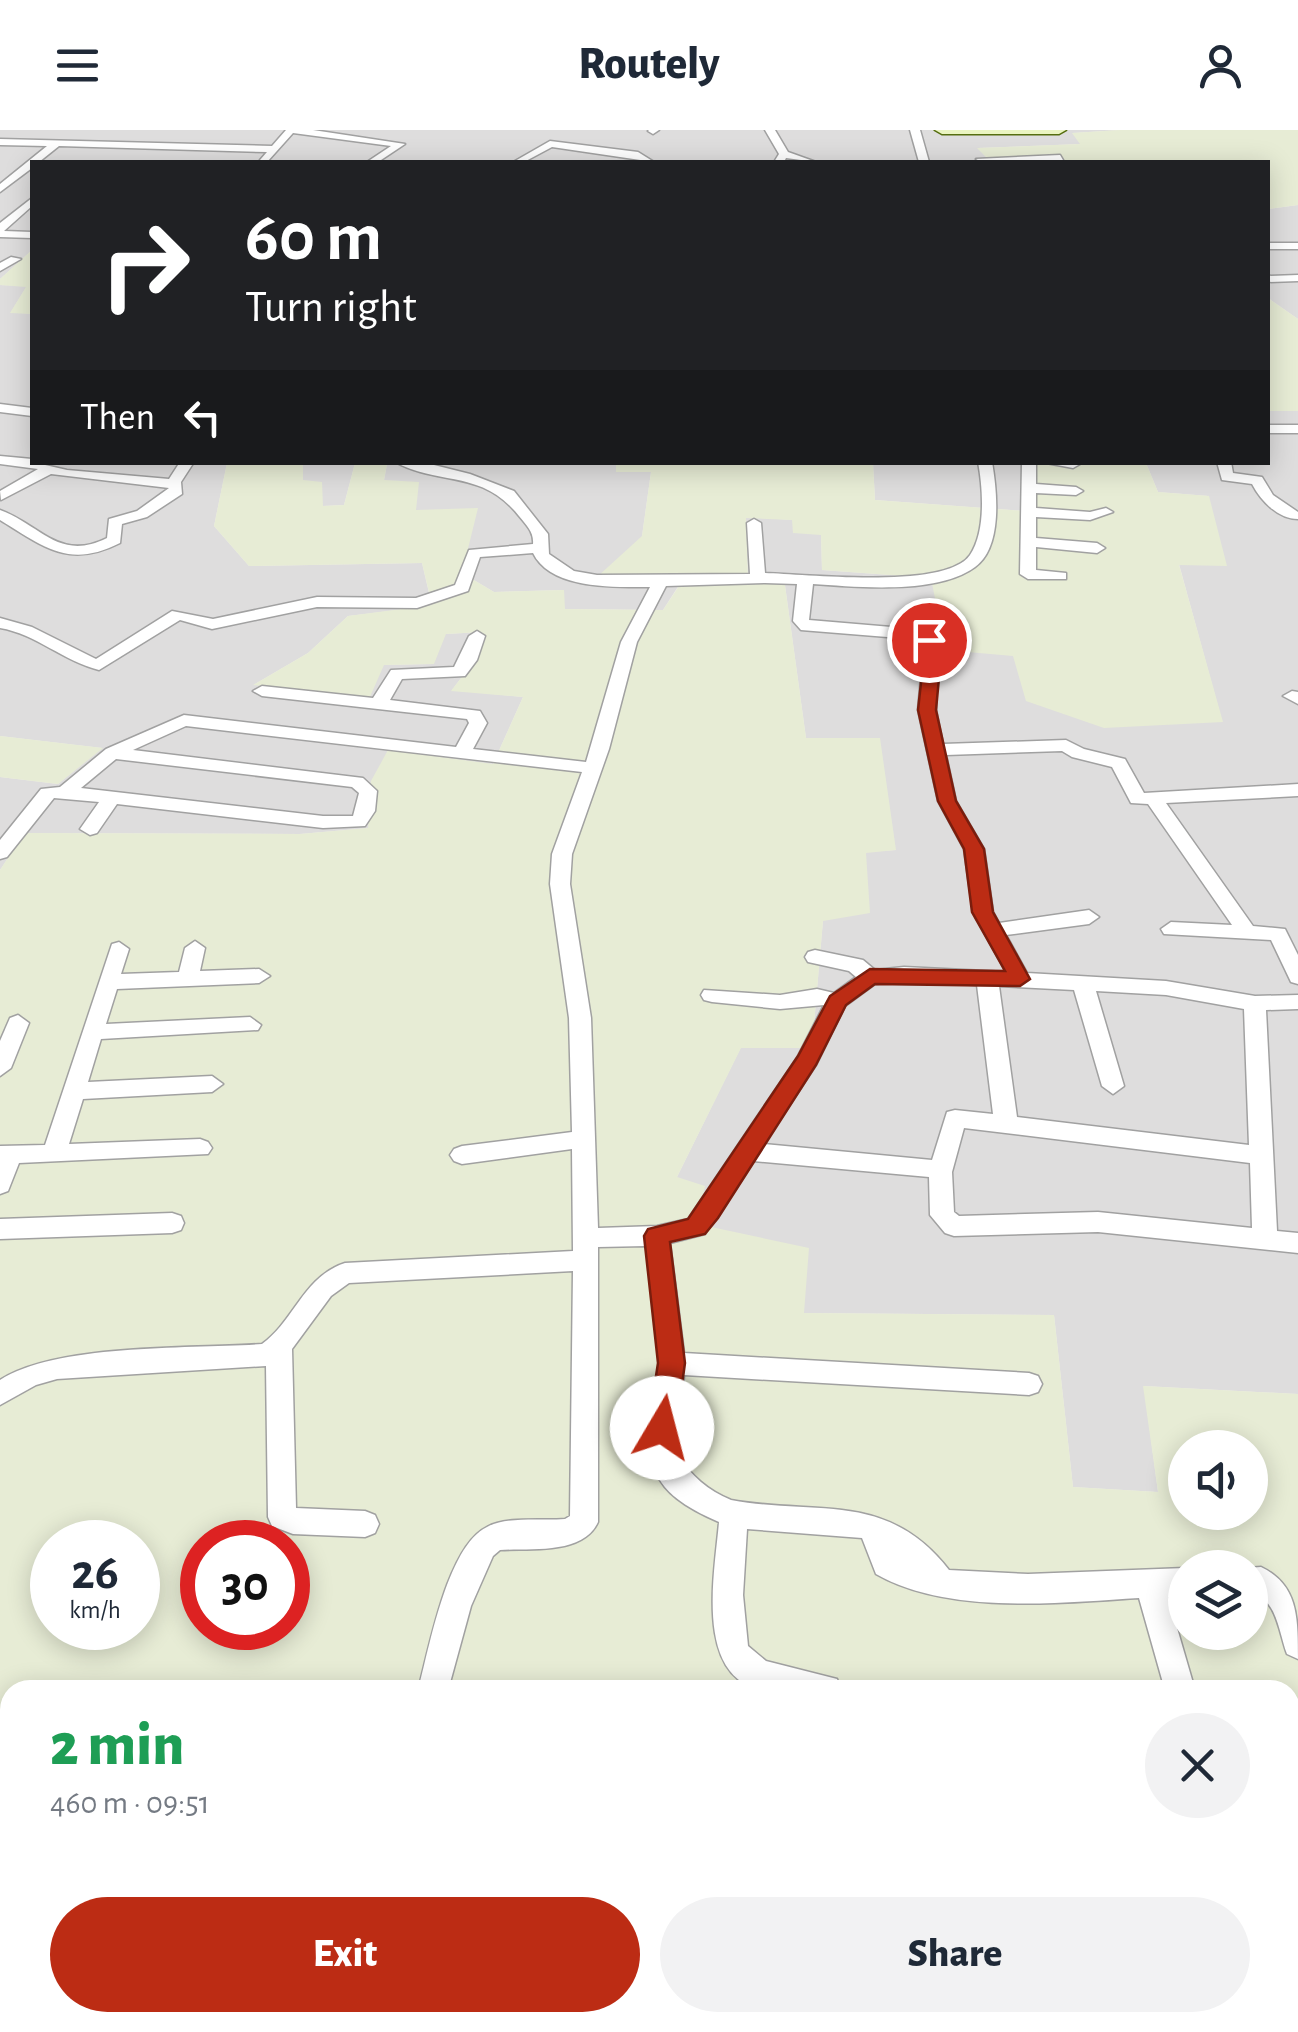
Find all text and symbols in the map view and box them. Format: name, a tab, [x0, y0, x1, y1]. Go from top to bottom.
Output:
icon: menu	[50, 38, 105, 93]
icon: person	[1193, 38, 1248, 93]
text: Routely	[578, 42, 720, 87]
icon: right	[80, 200, 210, 330]
text: 60 m	[245, 203, 382, 273]
text: Turn right	[245, 285, 417, 330]
icon: left	[175, 390, 230, 445]
text: Then	[80, 399, 155, 437]
pin	[887, 598, 972, 683]
icon: arrive	[902, 613, 957, 668]
position arrow	[610, 1376, 714, 1480]
map controls	[1168, 1430, 1268, 1650]
button: sound	[1168, 1430, 1268, 1530]
speed limit sign: 30	[180, 1520, 310, 1650]
text: 26	[71, 1548, 119, 1598]
button: layers	[1168, 1550, 1268, 1650]
text: km/h	[69, 1598, 121, 1623]
button: close	[1145, 1713, 1250, 1818]
text: 2 min	[50, 1716, 184, 1776]
text: 460 m · 09:51	[50, 1787, 210, 1819]
button: Exit	[50, 1897, 640, 2012]
button: Share	[660, 1897, 1250, 2012]

